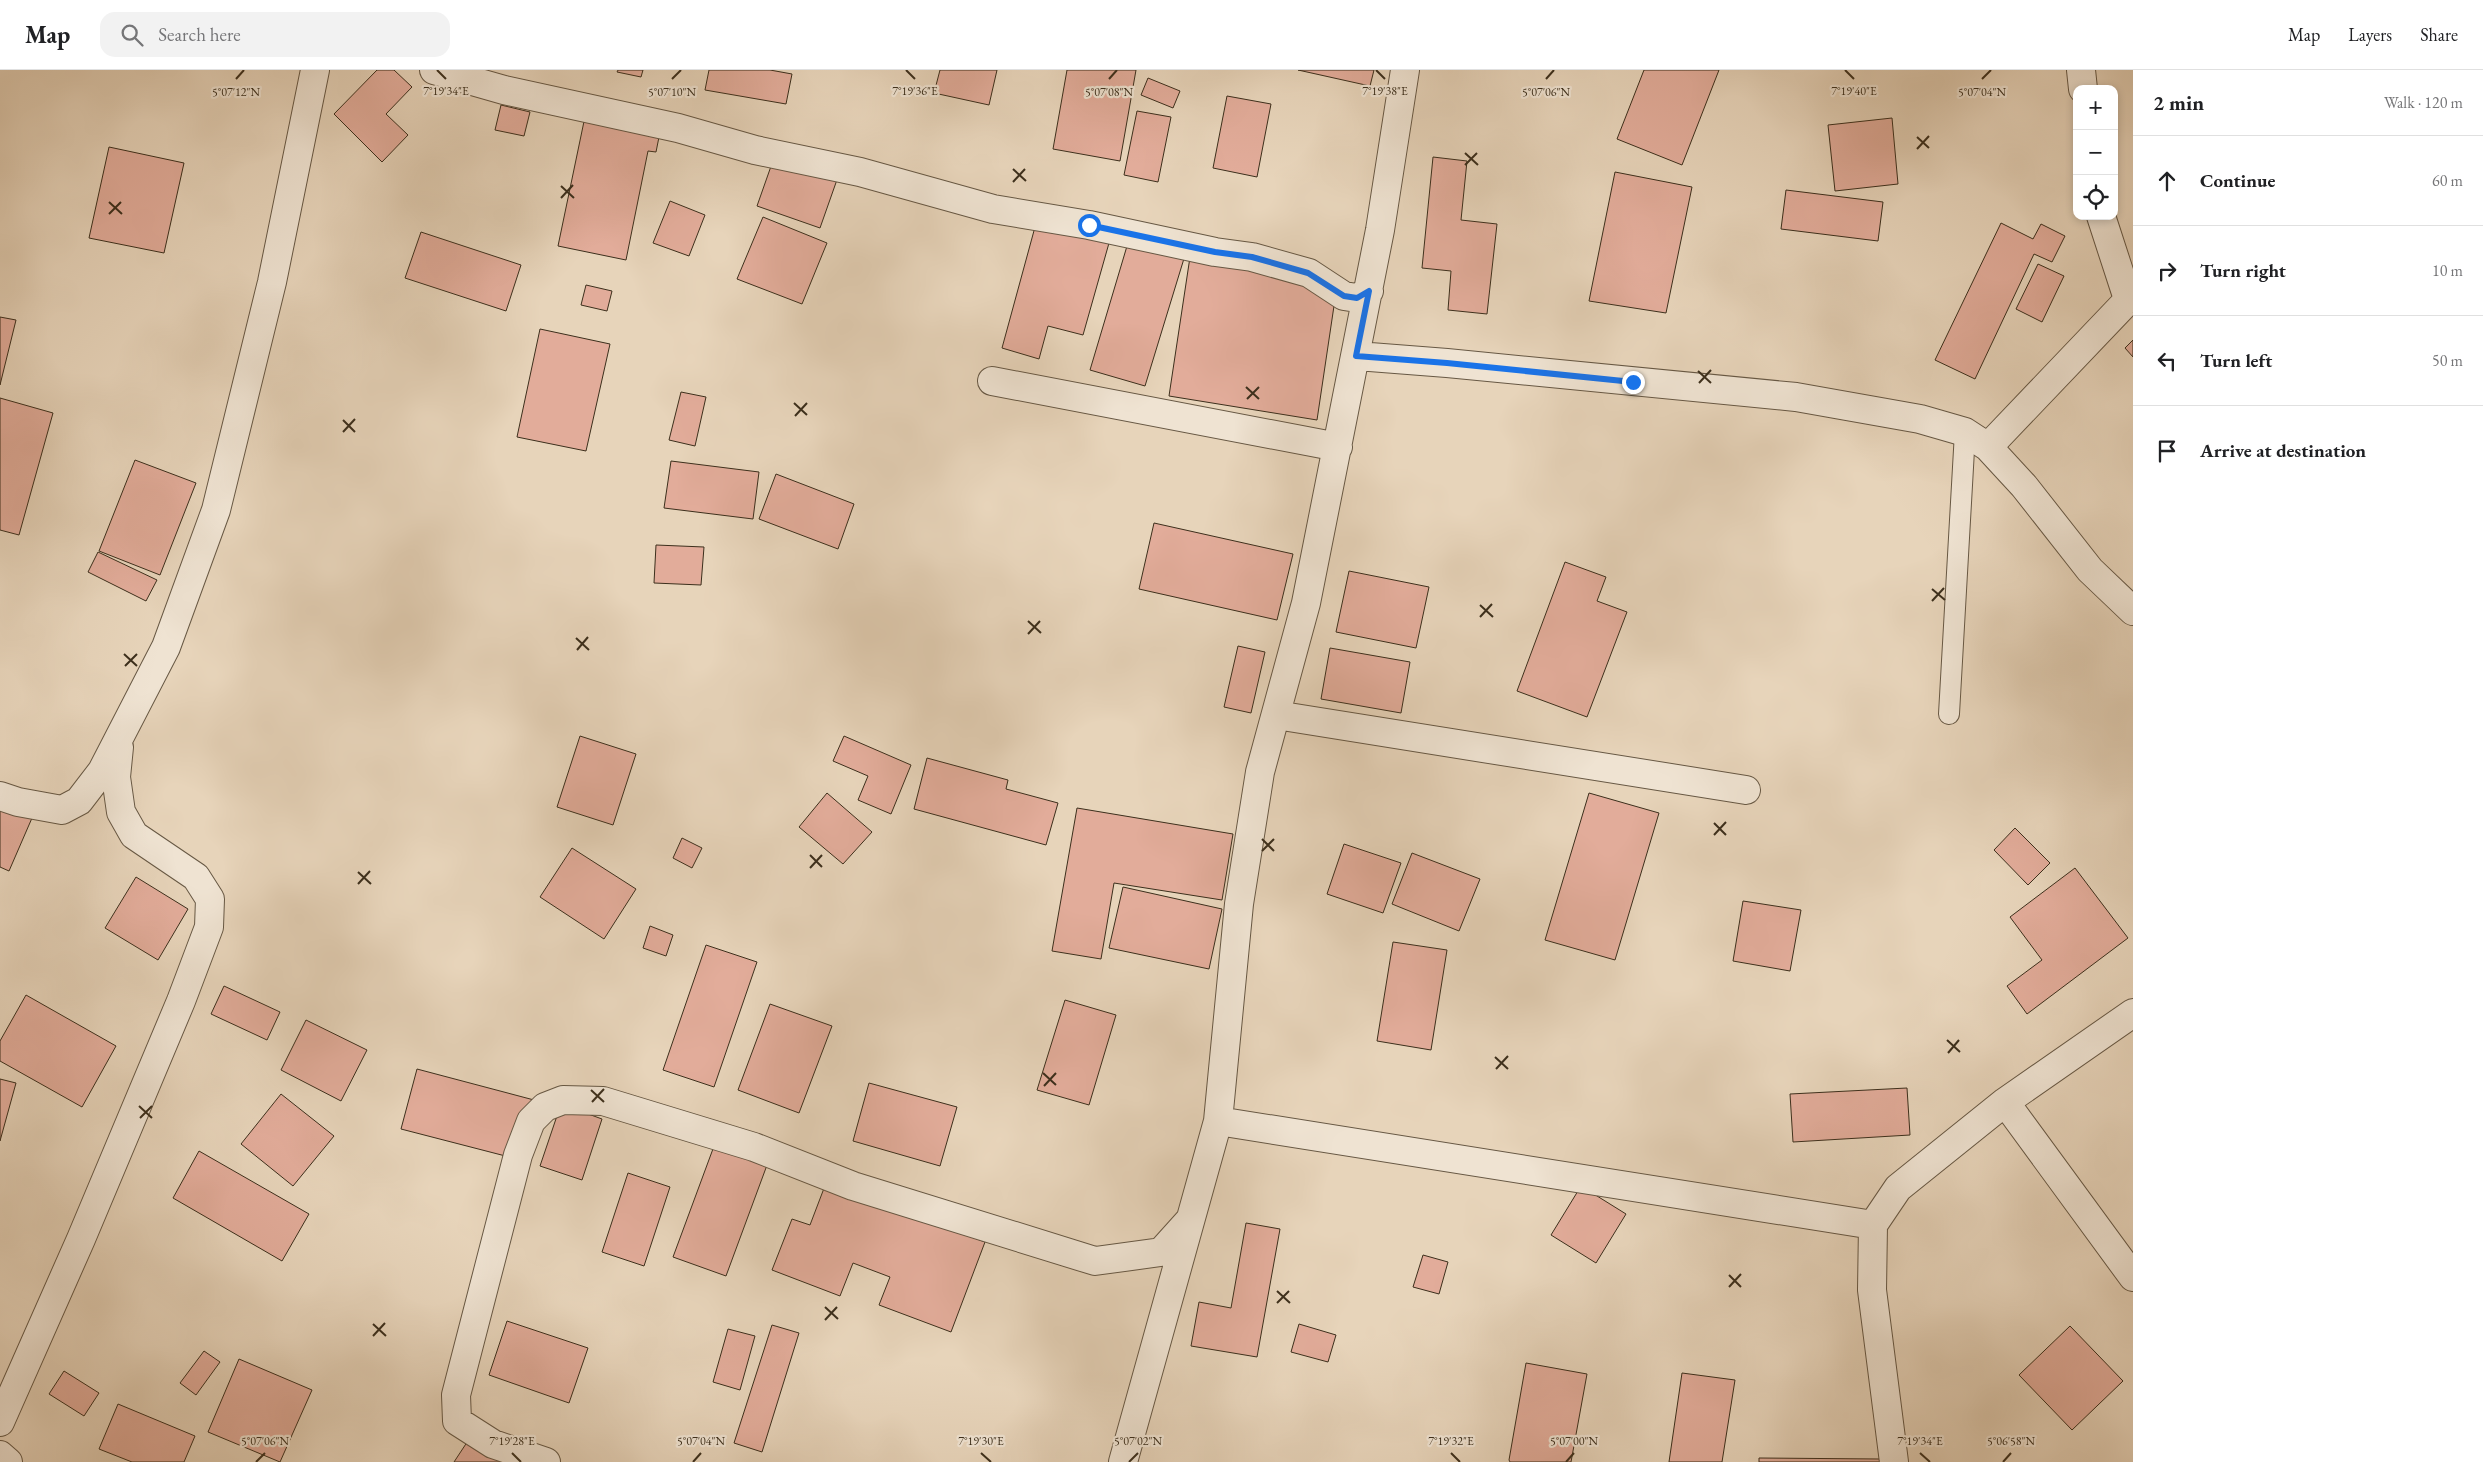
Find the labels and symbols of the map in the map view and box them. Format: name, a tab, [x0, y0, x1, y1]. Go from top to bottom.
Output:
text: 7°19'34"E	[423, 83, 469, 99]
text: 7°19'36"E	[892, 83, 938, 99]
text: 7°19'38"E	[1362, 83, 1408, 99]
text: 7°19'40"E	[1831, 83, 1877, 99]
text: 5°07'12"N	[212, 84, 261, 100]
text: 5°07'10"N	[648, 84, 697, 100]
text: 5°07'08"N	[1085, 84, 1134, 100]
text: 5°07'06"N	[1522, 84, 1571, 100]
text: 5°07'04"N	[1958, 84, 2007, 100]
route start	[1078, 214, 1101, 237]
route end	[1622, 371, 1645, 394]
text: 5°07'06"N	[241, 1433, 290, 1449]
text: 7°19'28"E	[489, 1433, 535, 1449]
text: 5°07'04"N	[677, 1433, 726, 1449]
text: 7°19'30"E	[958, 1433, 1004, 1449]
text: 5°07'02"N	[1114, 1433, 1163, 1449]
text: 7°19'32"E	[1428, 1433, 1474, 1449]
text: 5°07'00"N	[1550, 1433, 1599, 1449]
text: 7°19'34"E	[1897, 1433, 1943, 1449]
text: 5°06'58"N	[1987, 1433, 2036, 1449]

